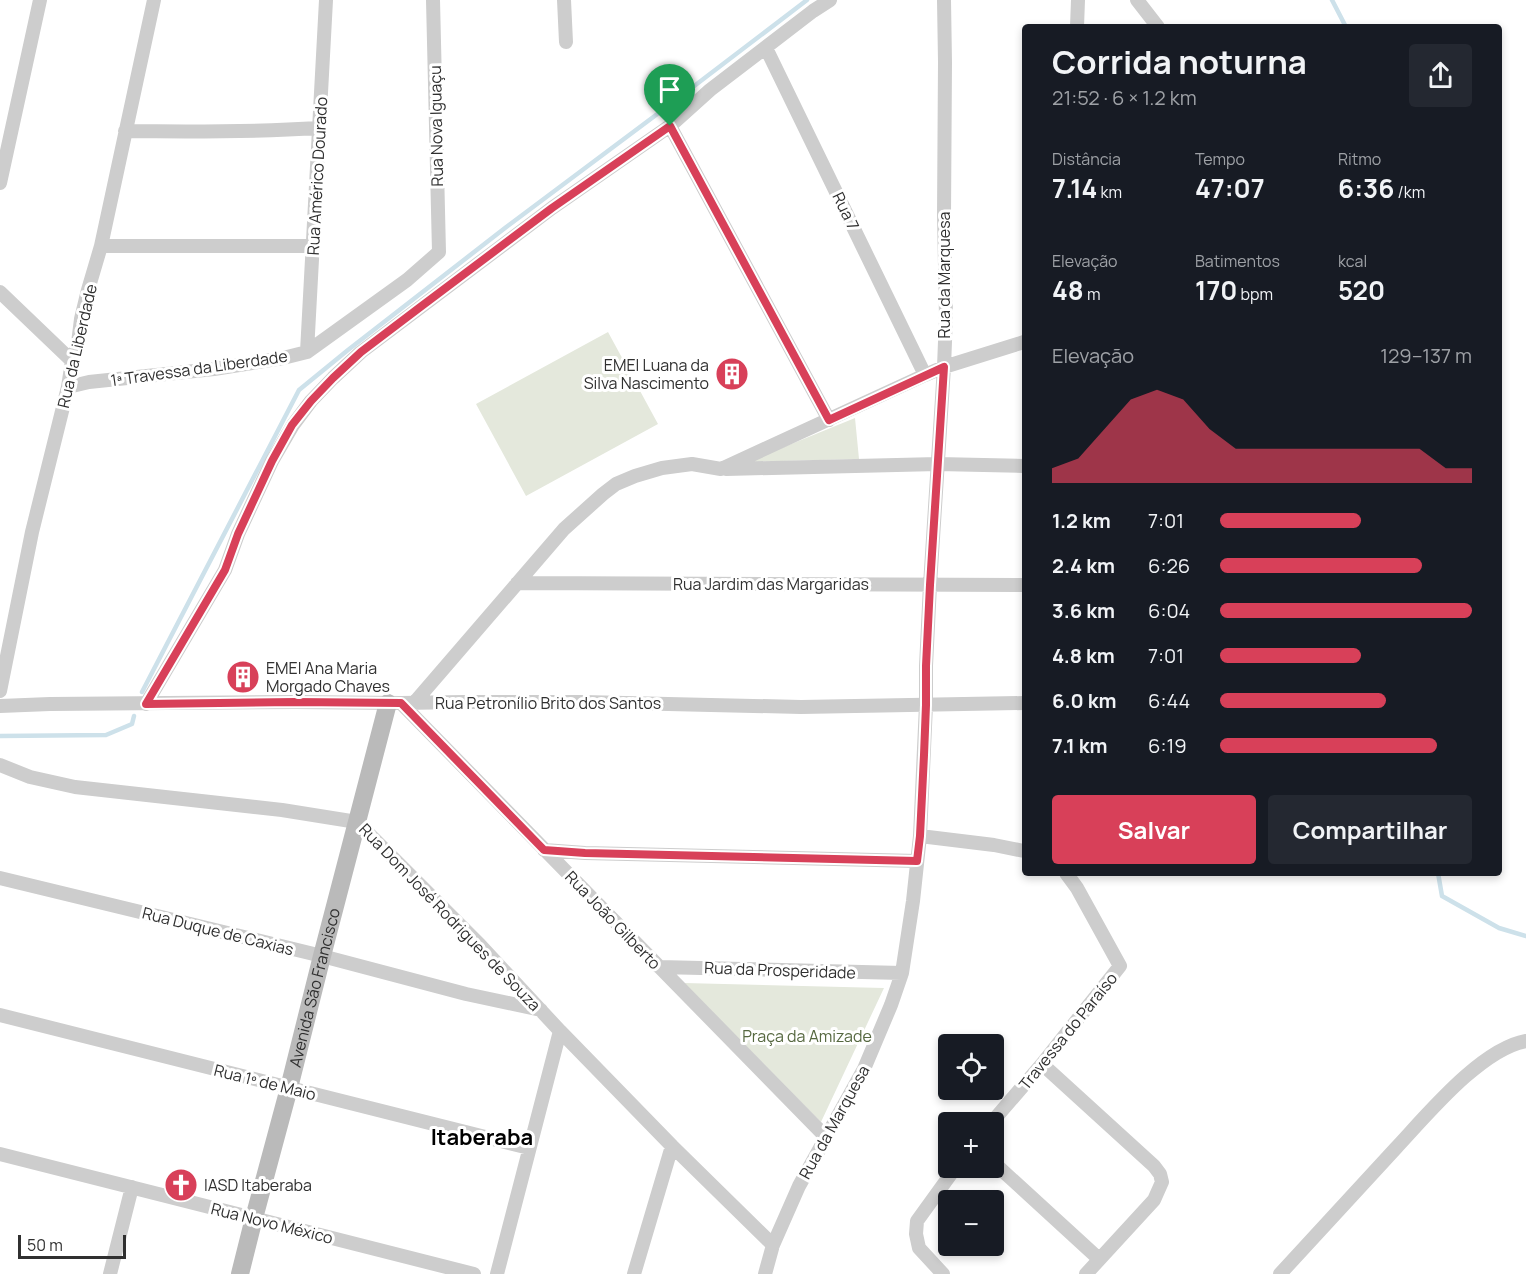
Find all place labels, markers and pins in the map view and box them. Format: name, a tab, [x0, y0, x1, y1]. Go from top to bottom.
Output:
pin	[644, 64, 695, 126]
place label: EMEI Luana da Silva Nascimento	[584, 354, 709, 394]
building icon: EMEI Luana da Silva Nascimento	[714, 356, 750, 392]
place label: EMEI Ana Maria Morgado Chaves	[266, 657, 390, 697]
building icon: EMEI Ana Maria Morgado Chaves	[225, 659, 261, 695]
church icon: IASD Itaberaba	[163, 1167, 199, 1203]
place label: IASD Itaberaba	[204, 1174, 312, 1196]

